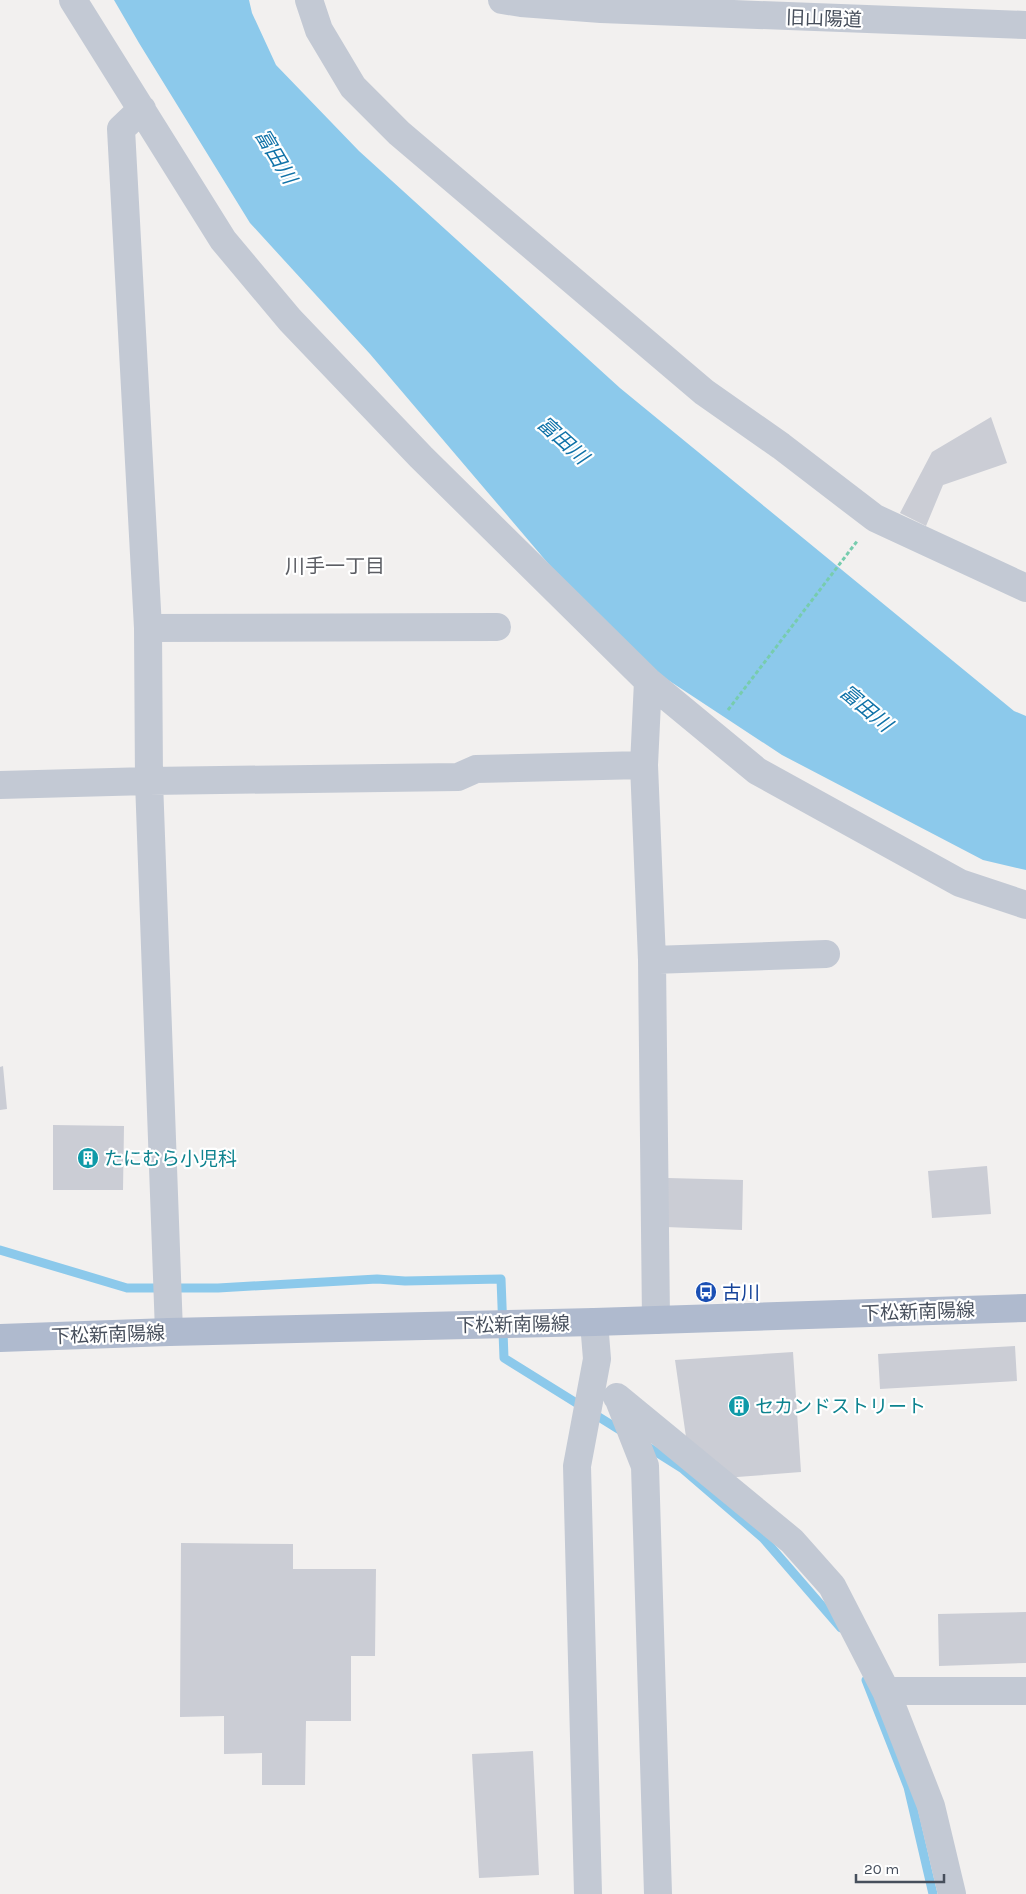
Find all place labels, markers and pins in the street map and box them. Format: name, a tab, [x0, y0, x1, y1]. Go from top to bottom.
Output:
building icon: たにむら小児科	[76, 1146, 100, 1170]
place label: たにむら小児科	[104, 1148, 237, 1170]
bus stop icon: 古川	[694, 1280, 718, 1304]
place label: 古川	[722, 1282, 760, 1304]
building icon: セカンドストリート	[727, 1394, 751, 1418]
place label: セカンドストリート	[755, 1396, 926, 1418]

